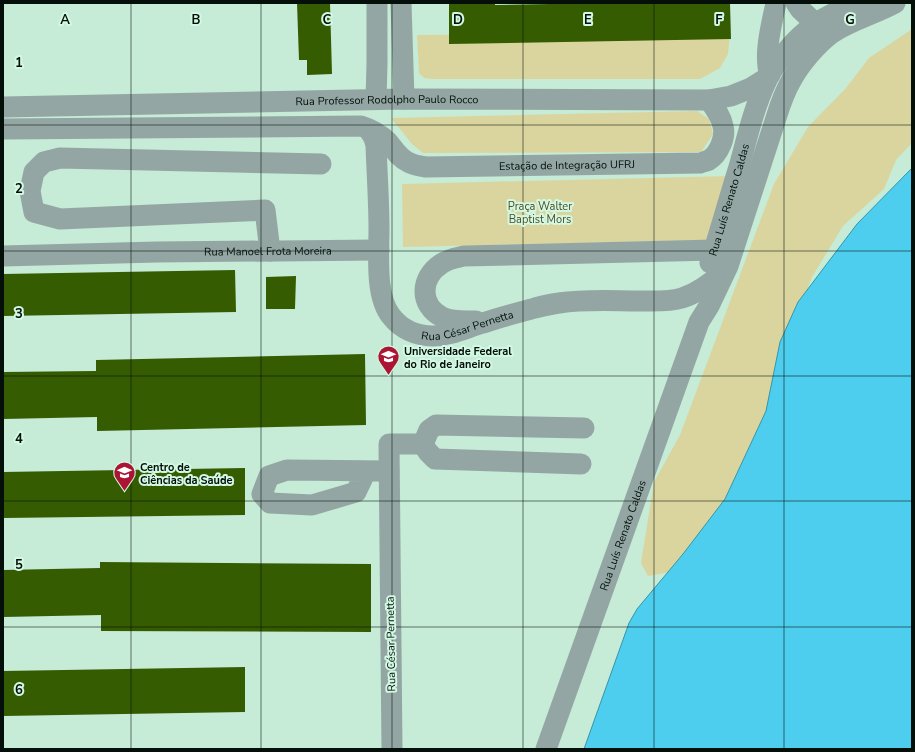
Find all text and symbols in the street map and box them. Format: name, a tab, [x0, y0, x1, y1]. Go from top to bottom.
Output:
text: A	[60, 11, 70, 29]
text: B	[192, 11, 201, 29]
text: C	[323, 11, 332, 29]
text: D	[453, 11, 463, 29]
text: E	[584, 11, 592, 29]
text: F	[715, 11, 723, 29]
text: G	[845, 11, 855, 29]
text: 1	[15, 54, 23, 72]
street label: Rua Professor Rodolpho Paulo Rocco	[295, 91, 478, 109]
street label: Rua Luís Renato Caldas	[705, 142, 752, 258]
street label: Estação de Integração UFRJ	[499, 156, 635, 173]
text: 2	[15, 180, 23, 198]
park label: Praça Walter Baptist Mors	[508, 199, 572, 227]
street label: Rua Manoel Frota Moreira	[204, 243, 332, 259]
text: 3	[15, 305, 23, 323]
street label: Rua César Pernetta	[420, 307, 515, 344]
school or university icon: Universidade Federal do Rio de Janeiro	[375, 344, 401, 377]
place label: Universidade Federal do Rio de Janeiro	[404, 344, 512, 372]
text: 4	[15, 430, 23, 448]
school or university icon: Centro de Ciências da Saúde	[111, 460, 137, 493]
place label: Centro de Ciências da Saúde	[140, 460, 233, 488]
street label: Rua Luís Renato Caldas	[596, 478, 649, 593]
text: 5	[15, 556, 23, 574]
street label: Rua César Pernetta	[383, 596, 399, 692]
text: 6	[15, 681, 23, 699]

